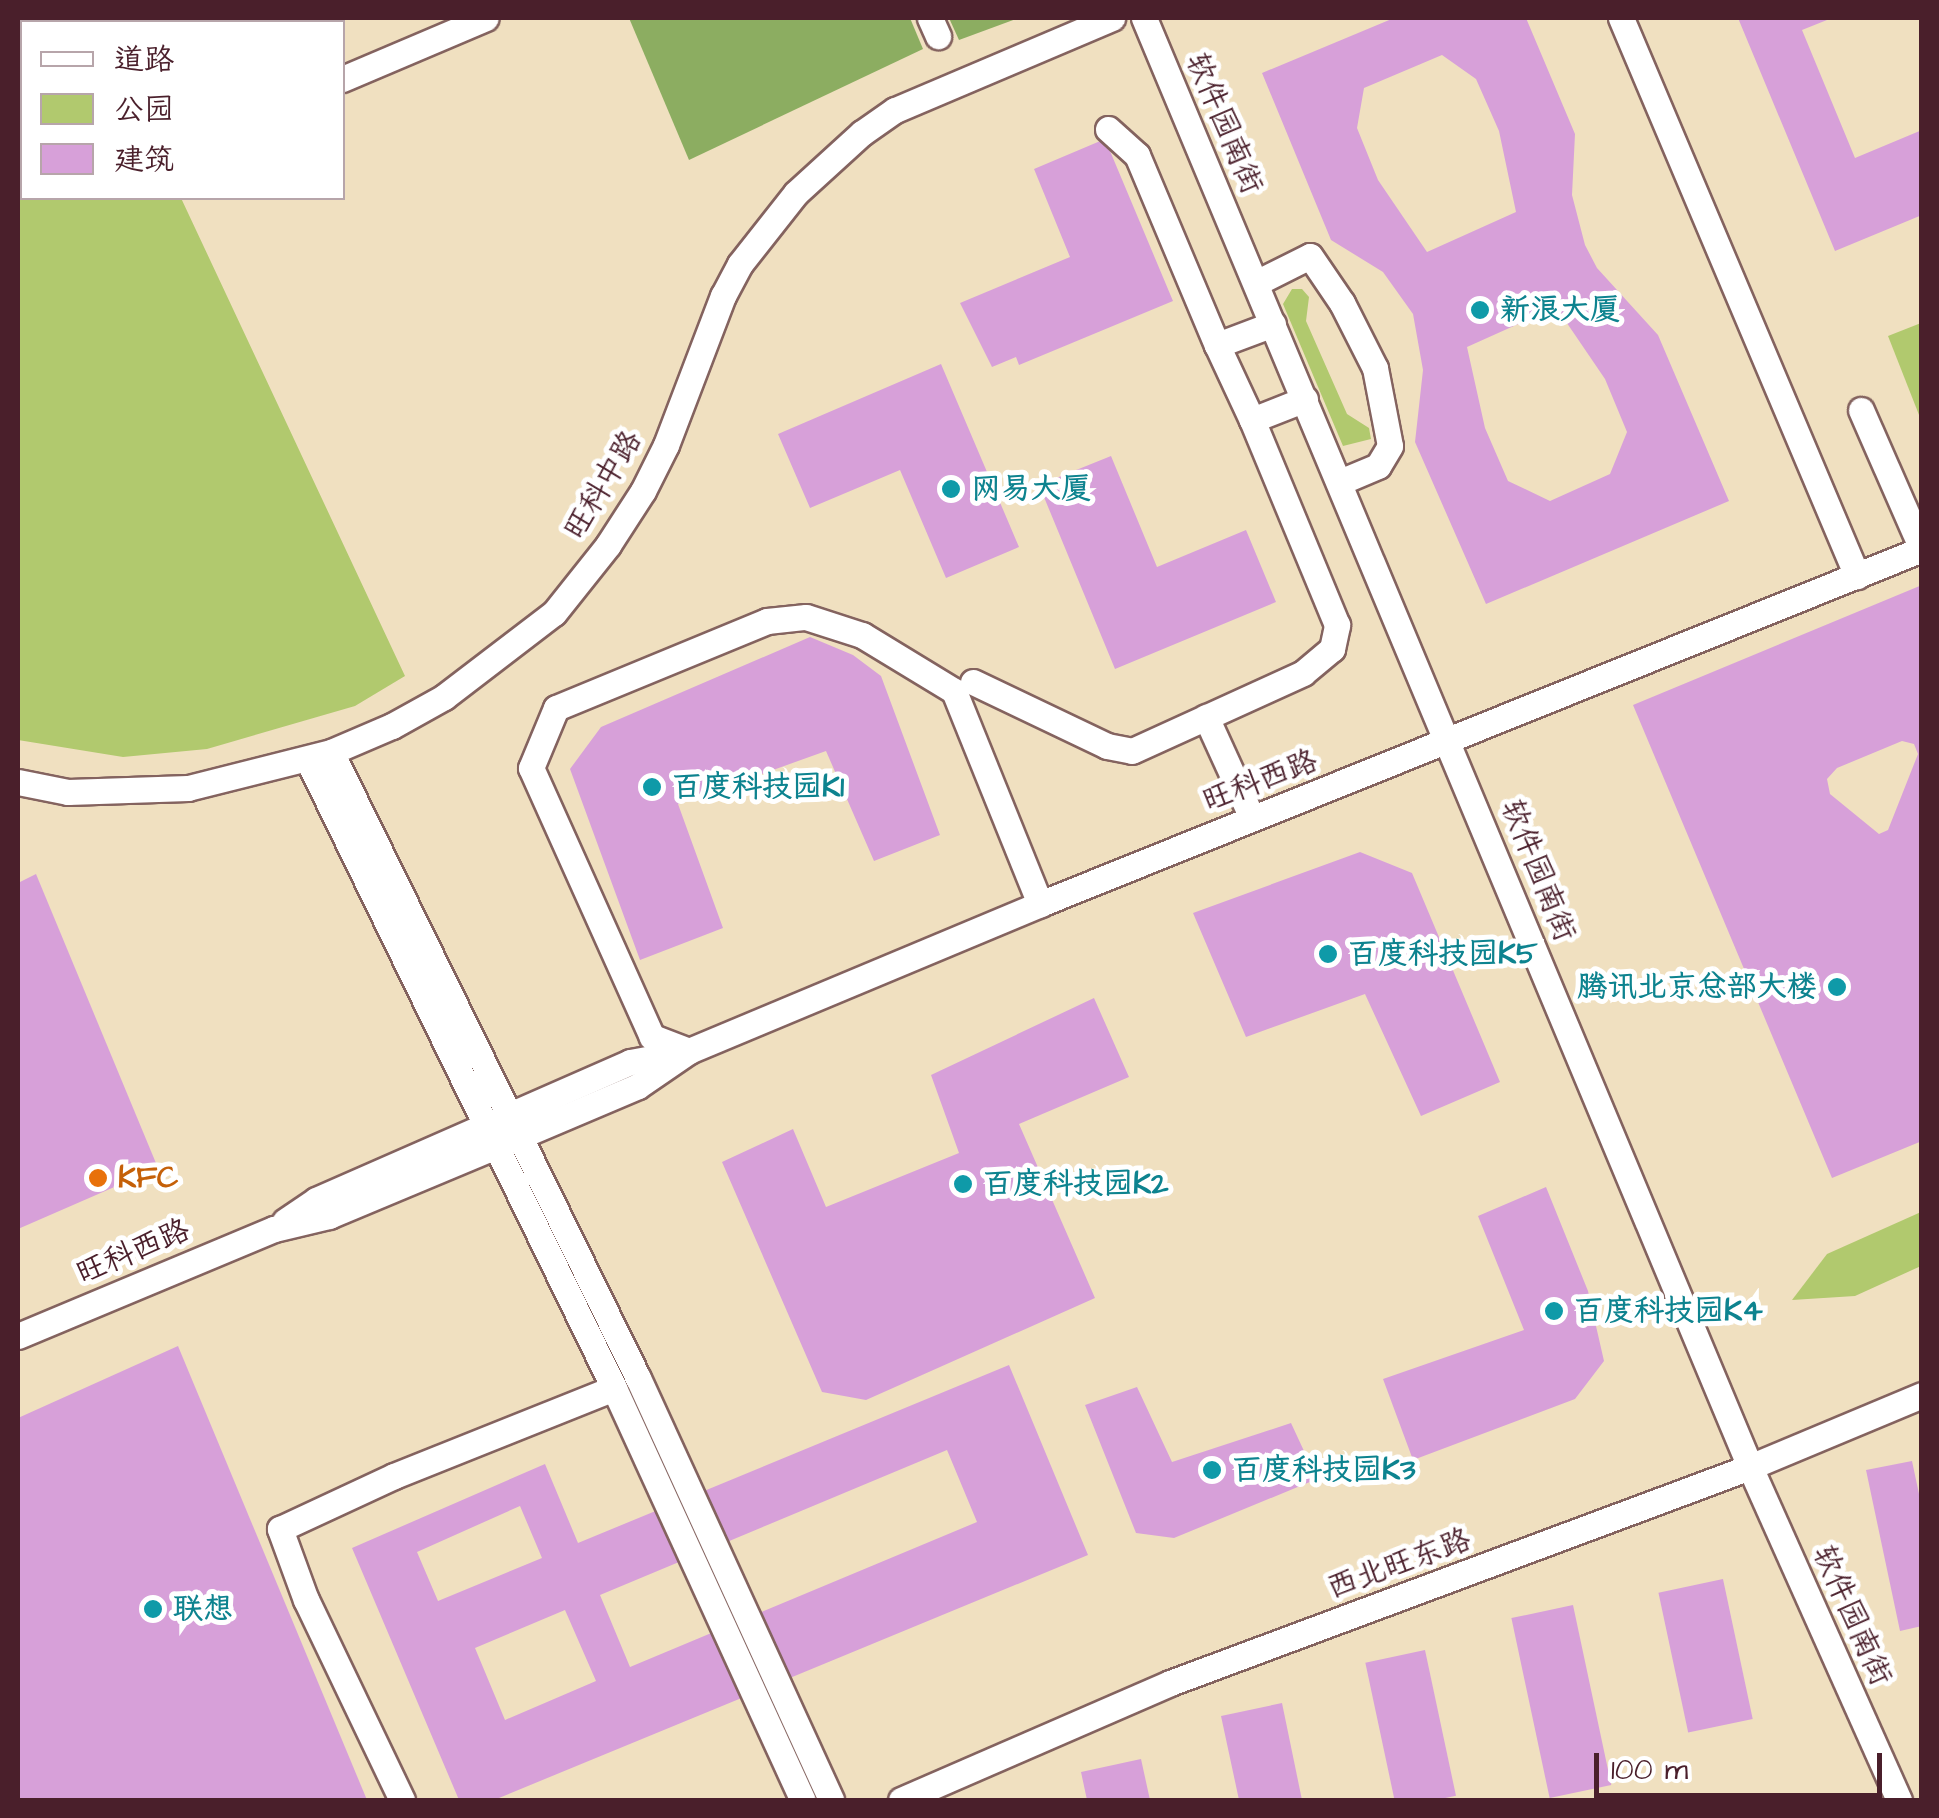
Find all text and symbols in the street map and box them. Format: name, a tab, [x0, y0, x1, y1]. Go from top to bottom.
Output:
legend	[20, 20, 345, 200]
text: 道路	[114, 39, 174, 81]
street label: 软件园南街	[1178, 47, 1270, 199]
text: 公园	[114, 89, 174, 131]
text: 建筑	[114, 139, 174, 181]
place label: 新浪大厦	[1500, 292, 1620, 328]
marker: 新浪大厦	[1469, 299, 1491, 321]
street label: 旺科中路	[557, 424, 649, 546]
place label: 网易大厦	[971, 471, 1091, 507]
marker: 网易大厦	[940, 478, 962, 500]
street label: 旺科西路	[1198, 743, 1322, 819]
place label: 百度科技园K1	[672, 769, 844, 805]
marker: 百度科技园K1	[641, 776, 663, 798]
street label: 软件园南街	[1493, 794, 1583, 946]
place label: 百度科技园K5	[1348, 936, 1537, 972]
marker: 百度科技园K5	[1317, 943, 1339, 965]
place label: 腾讯北京总部大楼	[1577, 969, 1817, 1005]
marker: 腾讯北京总部大楼	[1826, 976, 1848, 998]
place label: KFC	[118, 1160, 178, 1196]
place label: 百度科技园K2	[983, 1166, 1168, 1202]
marker: KFC	[87, 1167, 109, 1189]
marker: 百度科技园K2	[952, 1173, 974, 1195]
street label: 旺科西路	[71, 1212, 195, 1292]
place label: 百度科技园K4	[1574, 1293, 1763, 1329]
marker: 百度科技园K4	[1543, 1300, 1565, 1322]
place label: 百度科技园K3	[1232, 1452, 1415, 1488]
marker: 百度科技园K3	[1201, 1459, 1223, 1481]
street label: 西北旺东路	[1322, 1521, 1476, 1607]
street label: 软件园南街	[1805, 1539, 1899, 1691]
place label: 联想	[173, 1591, 233, 1627]
marker: 联想	[142, 1598, 164, 1620]
scale bar	[1599, 1733, 1886, 1795]
text: 100 m	[1611, 1749, 1688, 1791]

